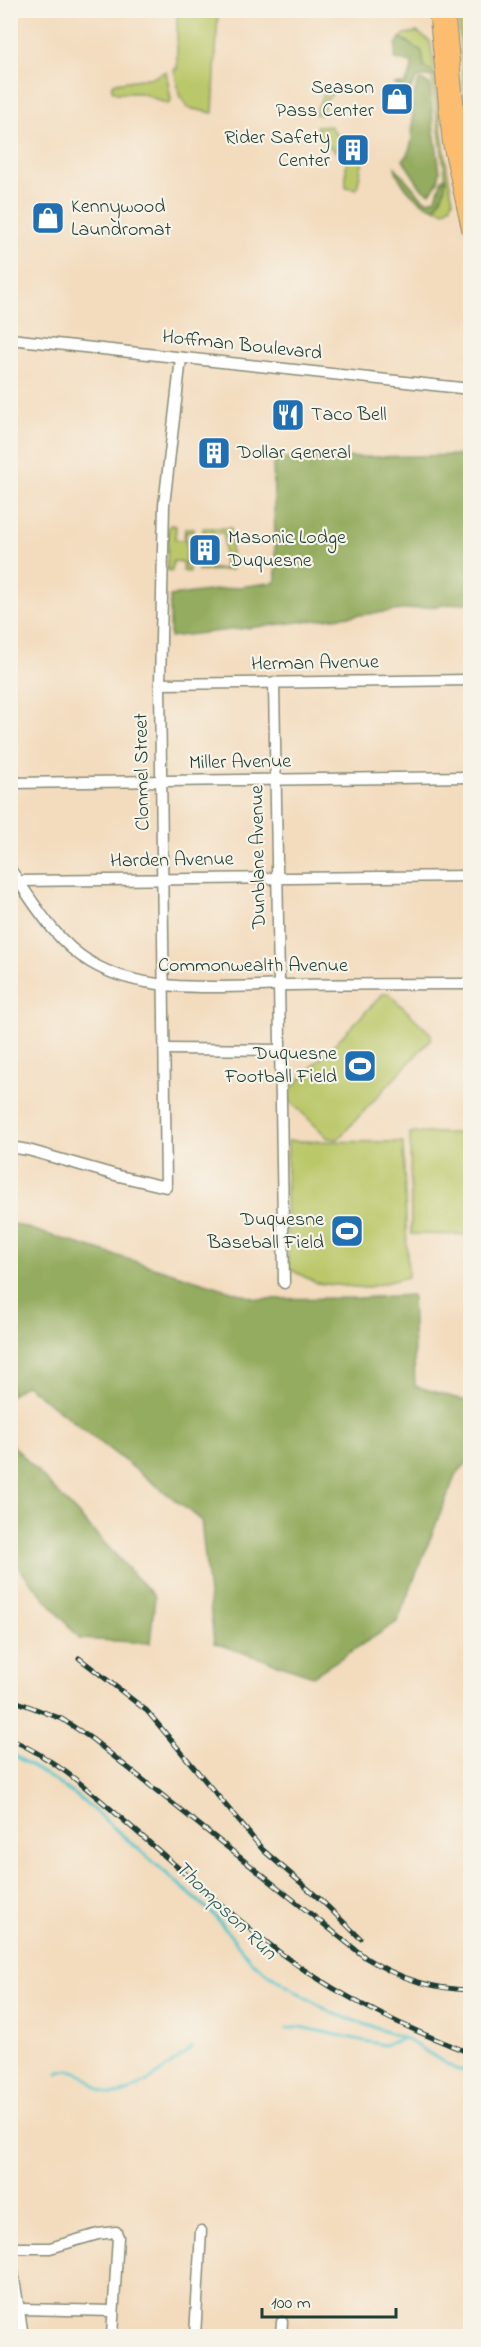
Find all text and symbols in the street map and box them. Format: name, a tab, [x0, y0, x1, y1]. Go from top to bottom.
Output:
place label: Season Pass Center	[276, 74, 375, 126]
shop icon: Season Pass Center	[379, 81, 415, 117]
place label: Rider Safety Center	[224, 124, 331, 176]
building icon: Rider Safety Center	[335, 132, 371, 168]
place label: Kennywood Laundromat	[71, 193, 172, 245]
shop icon: Kennywood Laundromat	[30, 200, 66, 236]
street label: Hoffman Boulevard	[161, 323, 323, 369]
restaurant icon: Taco Bell	[270, 397, 306, 433]
place label: Taco Bell	[311, 401, 387, 430]
building icon: Dollar General	[196, 435, 232, 471]
place label: Dollar General	[236, 439, 351, 468]
place label: Masonic Lodge Duquesne	[227, 524, 346, 576]
building icon: Masonic Lodge Duquesne	[187, 532, 223, 568]
street label: Herman Avenue	[251, 648, 379, 680]
street label: Clonmel Street	[127, 713, 159, 831]
street label: Miller Avenue	[189, 748, 291, 778]
street label: Dunblane Avenue	[243, 785, 275, 930]
street label: Harden Avenue	[110, 845, 234, 877]
street label: Commonwealth Avenue	[158, 952, 348, 981]
place label: Duquesne Football Field	[224, 1040, 337, 1092]
sports icon: Duquesne Football Field	[342, 1048, 378, 1084]
place label: Duquesne Baseball Field	[206, 1206, 324, 1258]
sports icon: Duquesne Baseball Field	[329, 1213, 365, 1249]
water label: Thompson Run	[167, 1854, 283, 1968]
scale bar	[262, 2281, 396, 2319]
text: 100 m	[271, 2291, 311, 2317]

